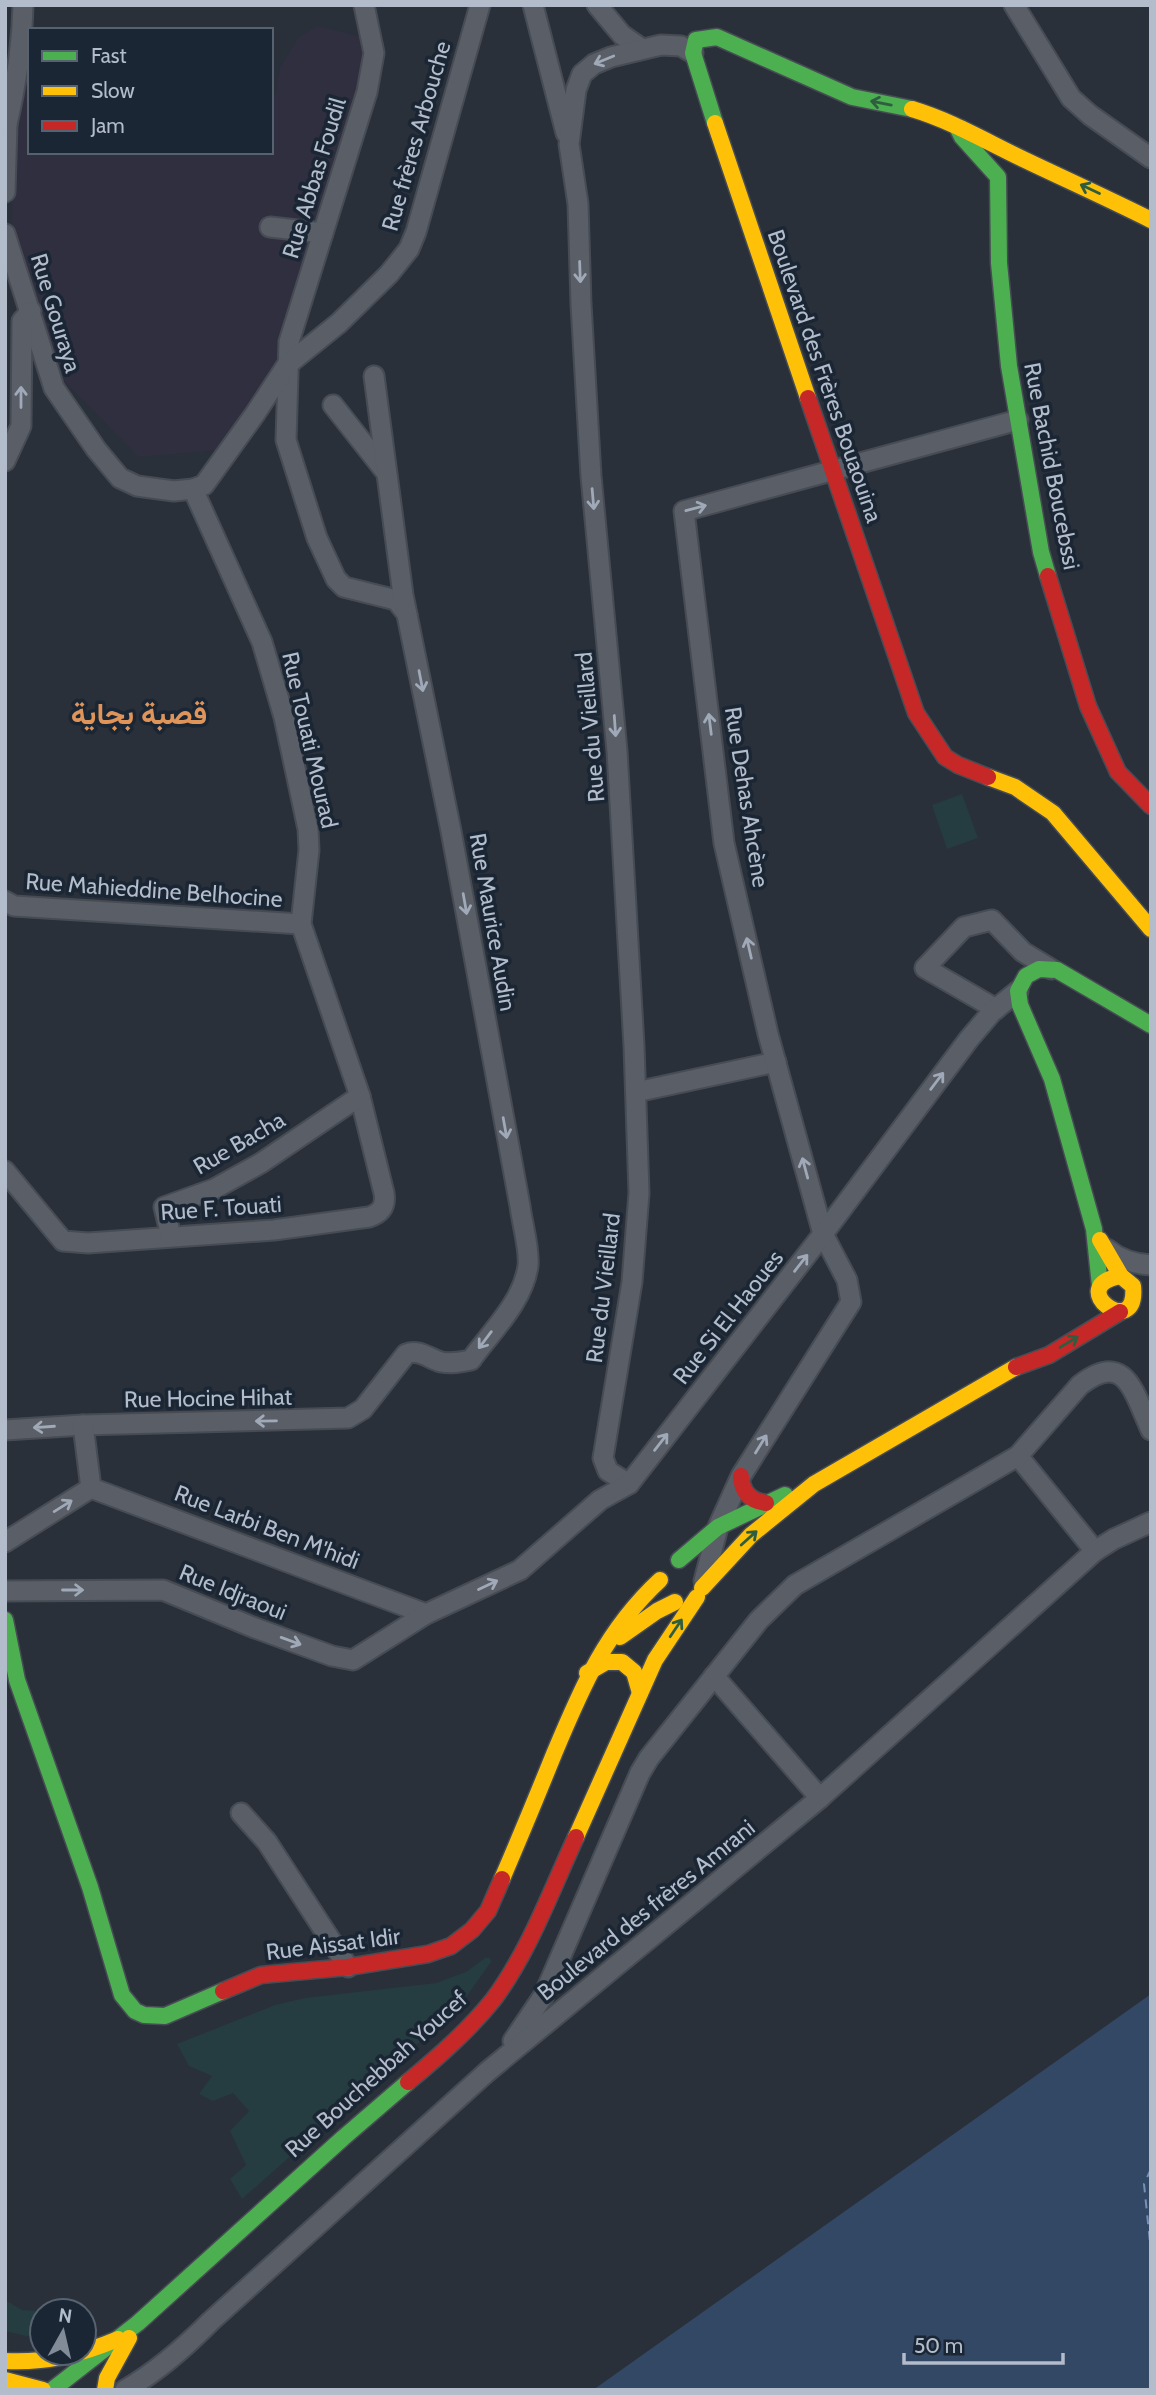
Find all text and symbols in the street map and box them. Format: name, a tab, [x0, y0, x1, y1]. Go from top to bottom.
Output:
legend	[28, 28, 273, 154]
street label: Rue frères Arbouche	[376, 38, 457, 234]
text: Fast	[91, 43, 127, 68]
one-way arrow	[594, 54, 616, 67]
text: Slow	[91, 78, 135, 103]
street label: Rue Abbas Foudil	[276, 94, 352, 262]
one-way arrow	[870, 95, 893, 109]
text: Jam	[90, 113, 125, 138]
one-way arrow	[1080, 182, 1101, 195]
street label: Boulevard des Frères Bouaouina	[762, 226, 888, 526]
street label: Rue Gouraya	[25, 250, 87, 376]
one-way arrow	[573, 260, 587, 283]
street label: Rue Bachid Boucebssi	[1018, 360, 1086, 572]
one-way arrow	[14, 385, 28, 408]
one-way arrow	[587, 487, 600, 510]
one-way arrow	[685, 500, 707, 513]
street label: Rue Touati Mourad	[276, 649, 344, 831]
street label: Rue du Vieillard	[569, 651, 611, 803]
one-way arrow	[414, 669, 428, 692]
district label: قصبة بجاية	[71, 695, 207, 732]
street label: Rue Dehas Ahcène	[719, 705, 775, 890]
one-way arrow	[704, 713, 717, 736]
one-way arrow	[609, 714, 622, 736]
street label: Rue Maurice Audin	[464, 831, 522, 1013]
street label: Rue Mahieddine Belhocine	[25, 867, 284, 913]
one-way arrow	[458, 892, 472, 915]
one-way arrow	[741, 937, 755, 960]
one-way arrow	[930, 1072, 945, 1091]
street label: Rue Bacha	[188, 1106, 290, 1180]
one-way arrow	[499, 1116, 512, 1139]
one-way arrow	[798, 1157, 811, 1180]
street label: Rue F. Touati	[159, 1190, 283, 1226]
street label: Rue du Vieillard	[580, 1211, 626, 1365]
street label: Rue Si El Haoues	[667, 1244, 789, 1390]
one-way arrow	[793, 1254, 808, 1272]
one-way arrow	[478, 1331, 493, 1349]
one-way arrow	[1059, 1335, 1079, 1349]
street label: Rue Hocine Hihat	[124, 1383, 293, 1413]
one-way arrow	[255, 1414, 278, 1428]
one-way arrow	[33, 1421, 56, 1434]
one-way arrow	[654, 1434, 669, 1452]
one-way arrow	[754, 1435, 768, 1455]
street label: Rue Larbi Ben M'hidi	[170, 1479, 364, 1575]
one-way arrow	[53, 1498, 72, 1513]
one-way arrow	[740, 1530, 758, 1546]
street label: Rue Idjraoui	[175, 1558, 291, 1626]
one-way arrow	[477, 1577, 498, 1591]
one-way arrow	[62, 1583, 85, 1597]
one-way arrow	[669, 1619, 683, 1639]
one-way arrow	[280, 1635, 302, 1648]
street label: Boulevard des frères Amrani	[532, 1814, 760, 2006]
street label: Rue Aissat Idir	[264, 1922, 402, 1966]
street label: Rue Bouchebbah Youcef	[279, 1985, 473, 2163]
north arrow	[28, 2297, 98, 2367]
text: N	[57, 2303, 74, 2328]
scale bar	[904, 2322, 1063, 2366]
text: 50 m	[914, 2333, 963, 2358]

